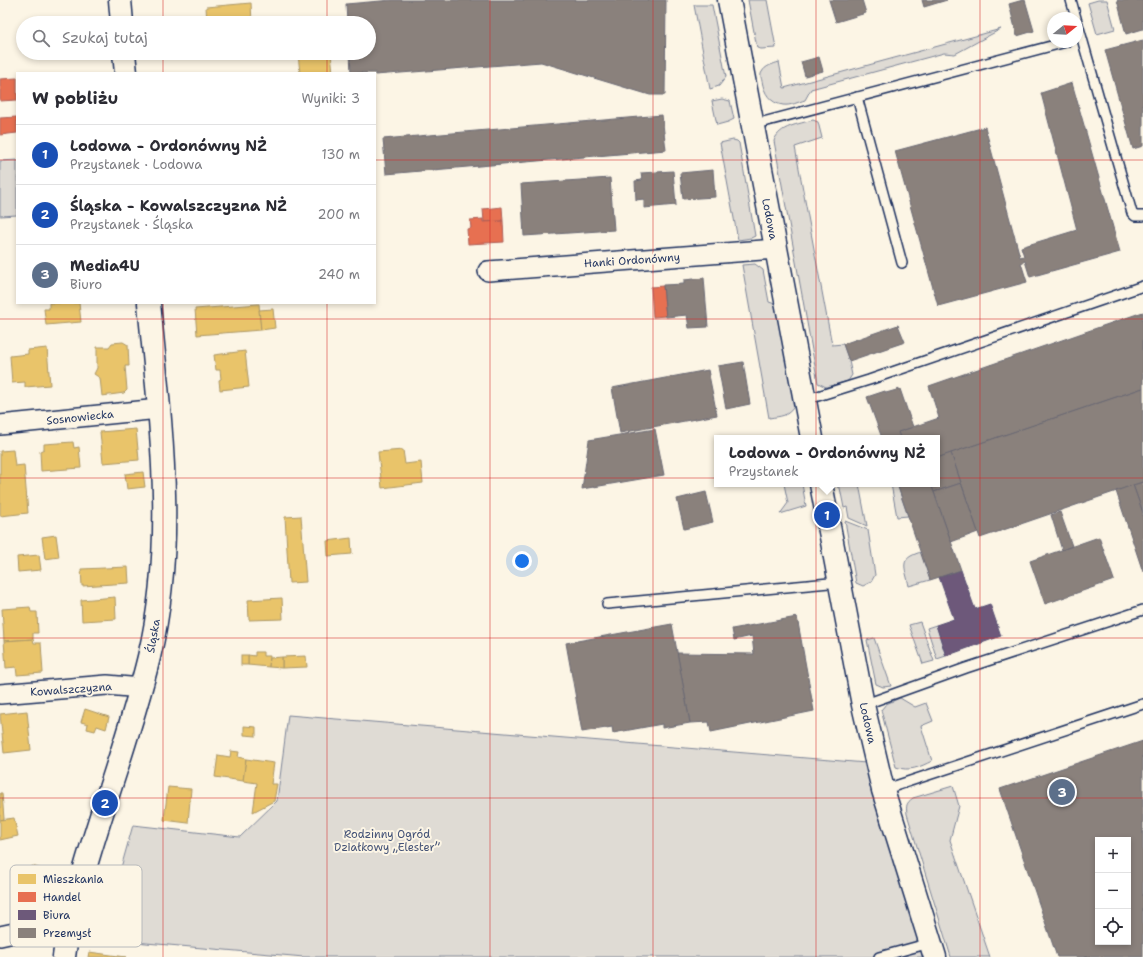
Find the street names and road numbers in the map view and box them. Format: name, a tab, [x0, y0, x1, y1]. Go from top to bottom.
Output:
street label: Lodowa	[758, 197, 781, 241]
street label: Hanki Ordonówny	[584, 250, 681, 271]
street label: Sosnowiecka	[46, 406, 115, 428]
street label: Śląska	[142, 618, 164, 654]
street label: Kowalszczyzna	[30, 679, 113, 700]
street label: Lodowa	[855, 701, 880, 745]

